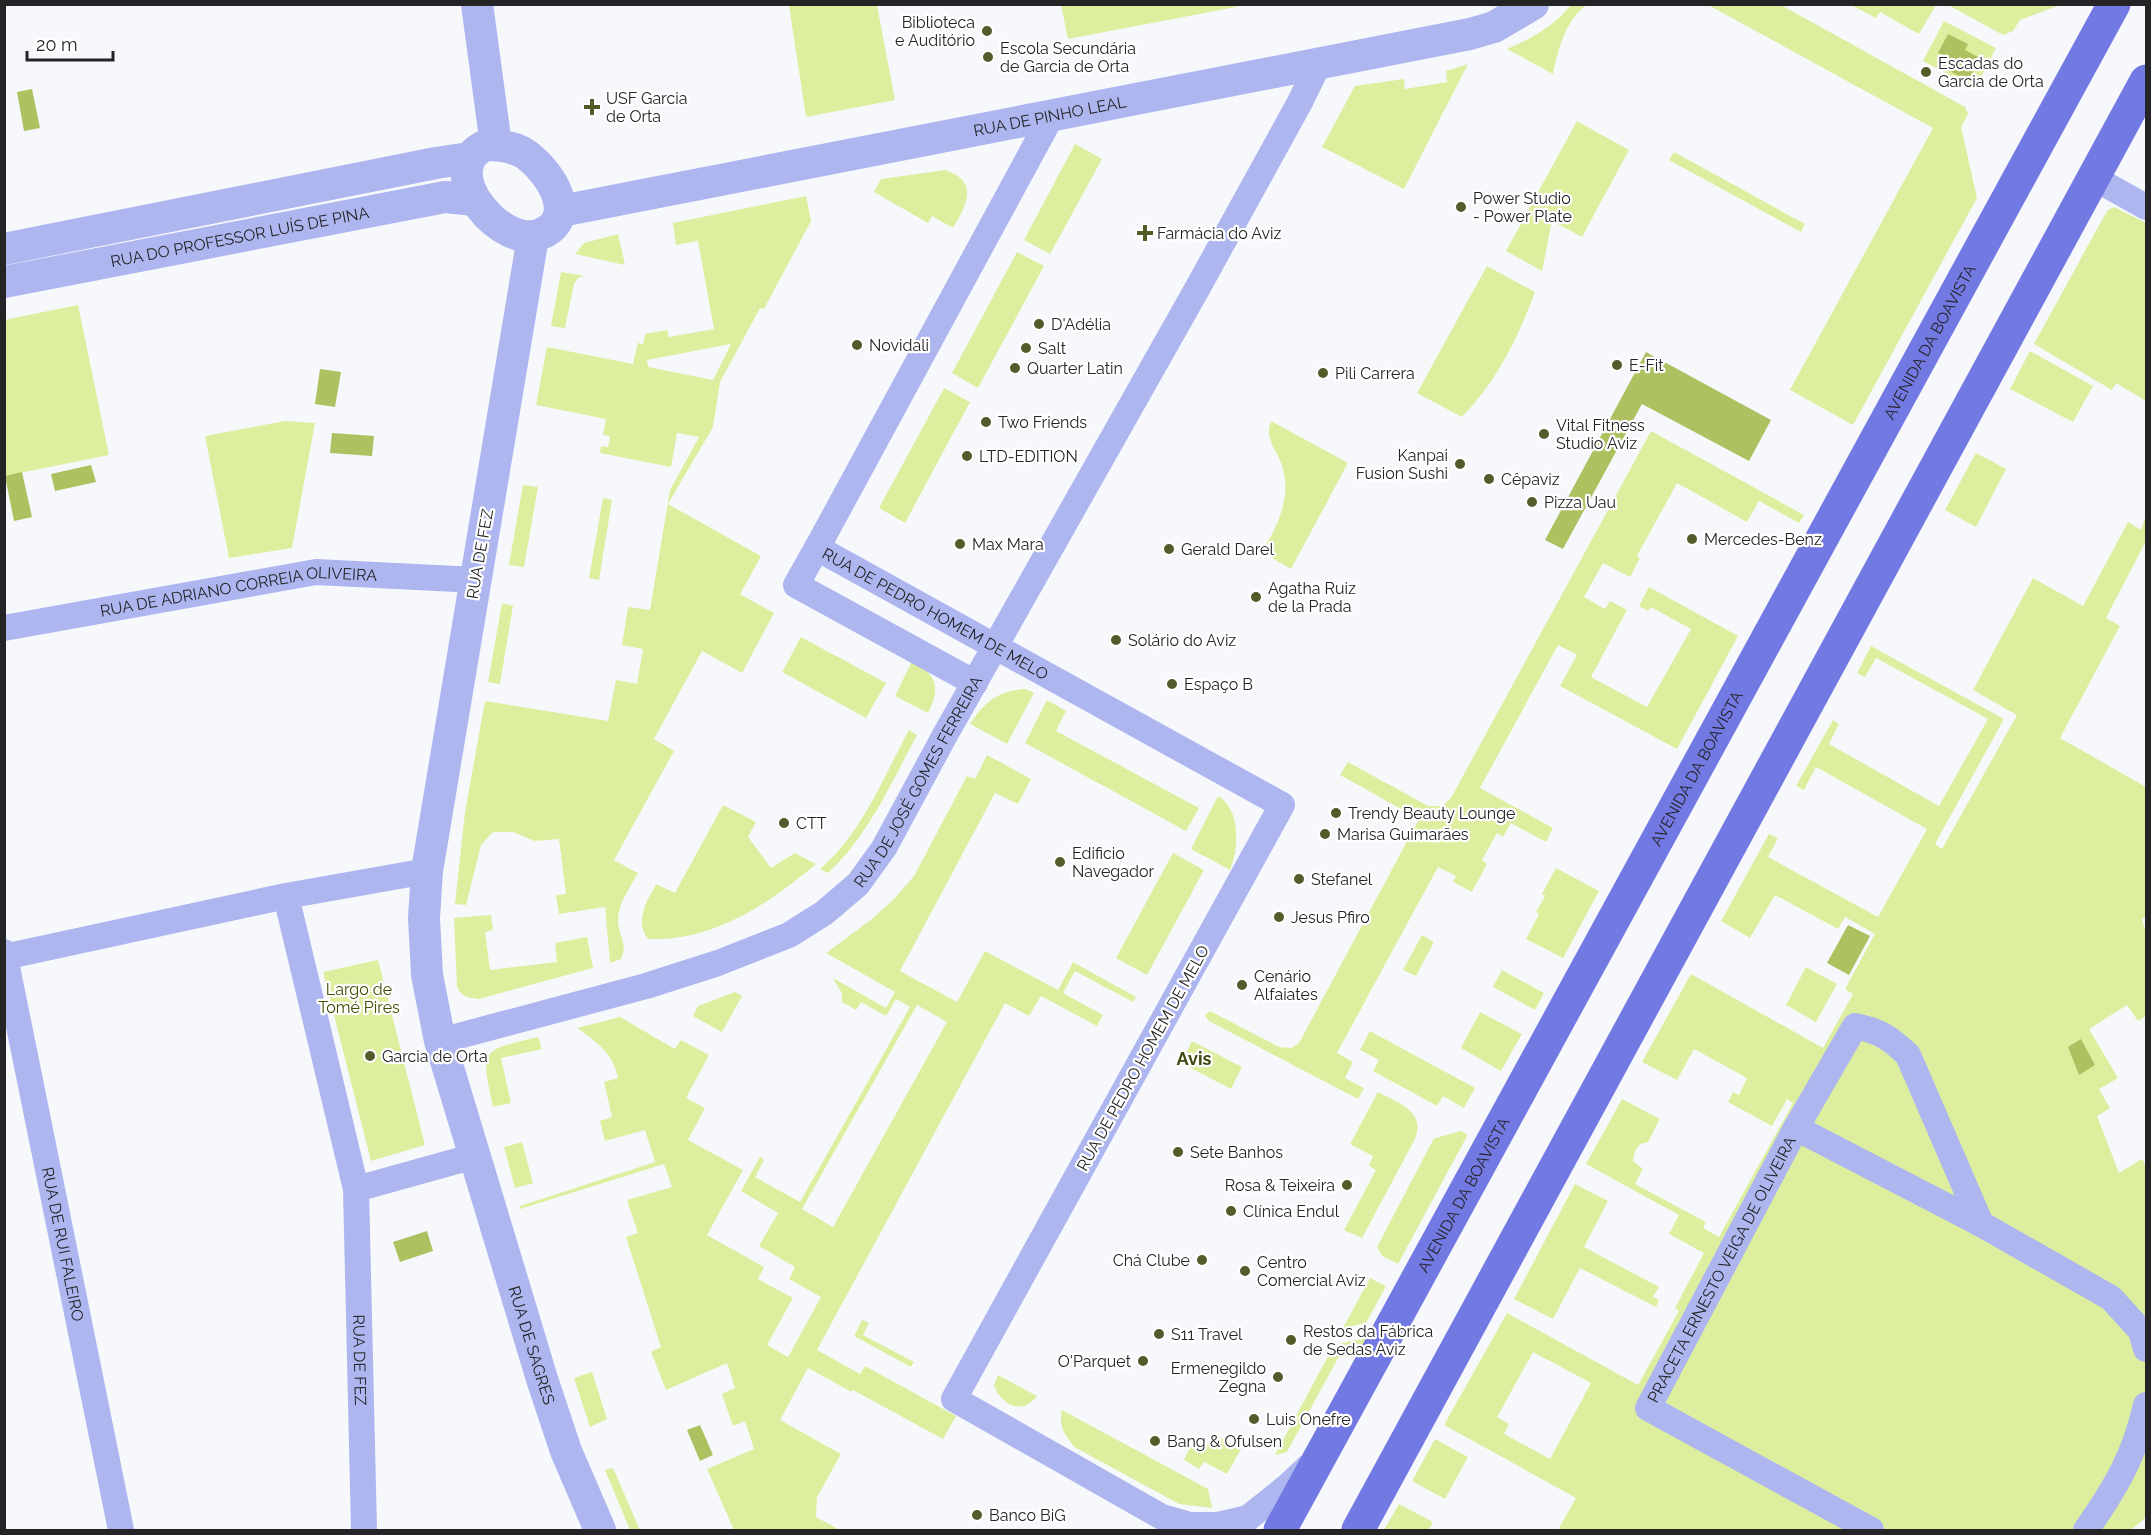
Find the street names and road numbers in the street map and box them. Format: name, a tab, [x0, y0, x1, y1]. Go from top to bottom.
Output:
street label: RUA DE PINHO LEAL	[972, 92, 1128, 140]
street label: RUA DO PROFESSOR LUÍS DE PINA	[109, 202, 371, 271]
street label: AVENIDA DA BOAVISTA	[1879, 261, 1979, 423]
street label: RUA DE FEZ	[463, 508, 497, 600]
street label: RUA DE PEDRO HOMEM DE MELO	[819, 543, 1052, 684]
street label: RUA DE ADRIANO CORREIA OLIVEIRA	[99, 562, 378, 620]
street label: RUA DE JOSÉ GOMES FERREIRA	[849, 672, 986, 891]
street label: AVENIDA DA BOAVISTA	[1646, 687, 1746, 849]
street label: RUA DE PEDRO HOMEM DE MELO	[1073, 942, 1213, 1174]
street label: AVENIDA DA BOAVISTA	[1413, 1114, 1513, 1276]
street label: PRACETA ERNESTO VEIGA DE OLIVEIRA	[1643, 1133, 1799, 1406]
street label: RUA DE RUI FALEIRO	[38, 1165, 88, 1323]
street label: RUA DE SAGRES	[505, 1284, 559, 1407]
street label: RUA DE FEZ	[349, 1314, 371, 1406]

